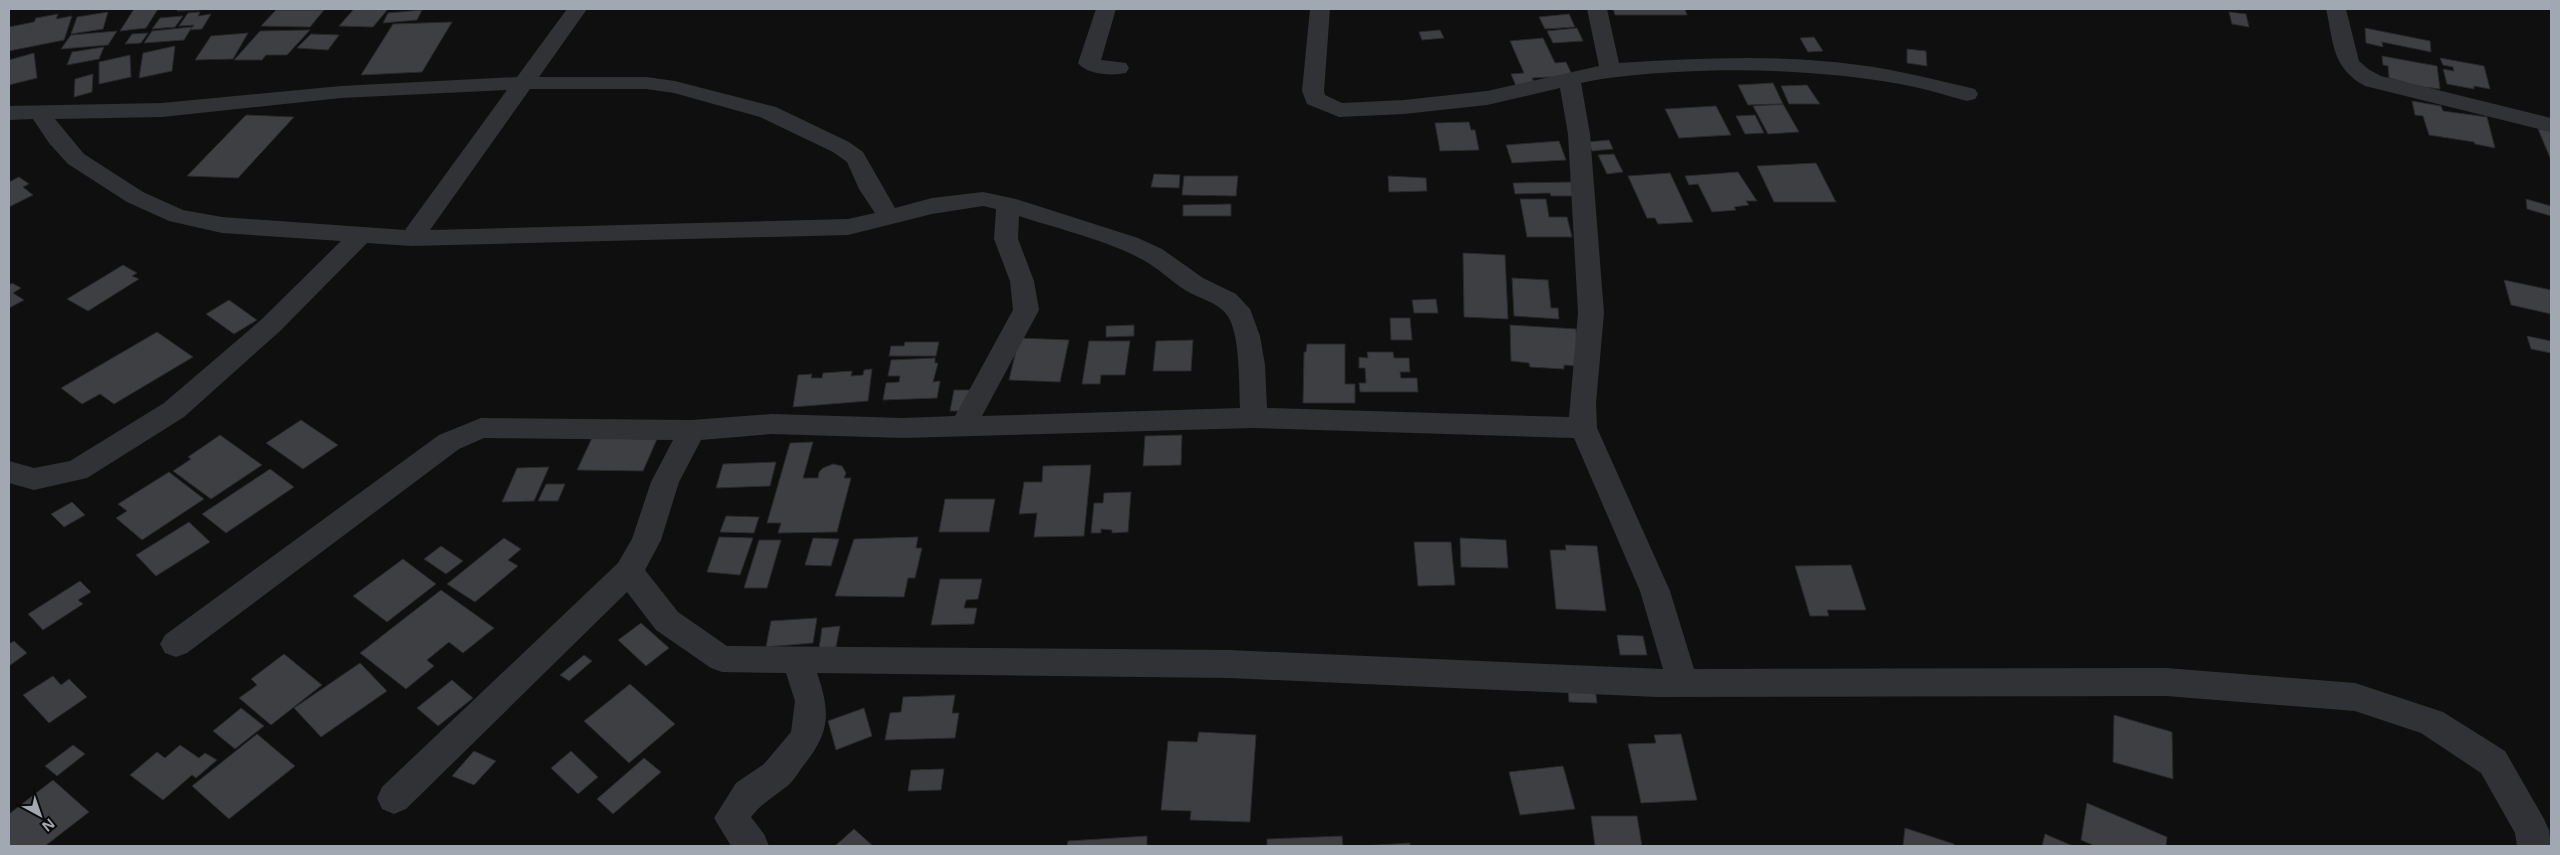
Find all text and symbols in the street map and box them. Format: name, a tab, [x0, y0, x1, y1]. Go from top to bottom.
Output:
north arrow	[15, 790, 65, 840]
text: N	[38, 814, 59, 836]

